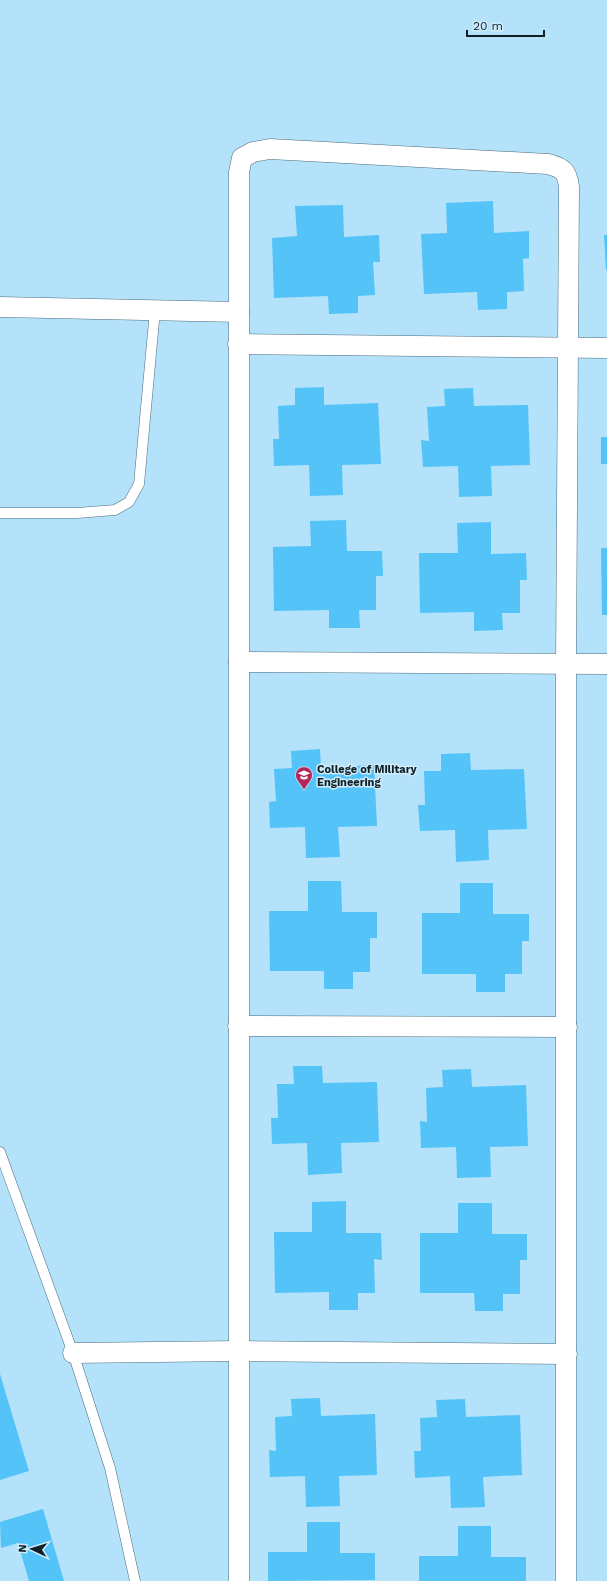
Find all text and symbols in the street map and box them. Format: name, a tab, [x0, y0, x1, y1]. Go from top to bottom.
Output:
scale bar	[467, 12, 544, 38]
text: 20 m	[473, 19, 503, 33]
place label: College of Military Engineering	[317, 763, 417, 789]
school or university icon: College of Military Engineering	[294, 765, 314, 790]
north arrow	[12, 1529, 52, 1569]
text: N	[16, 1544, 29, 1553]

